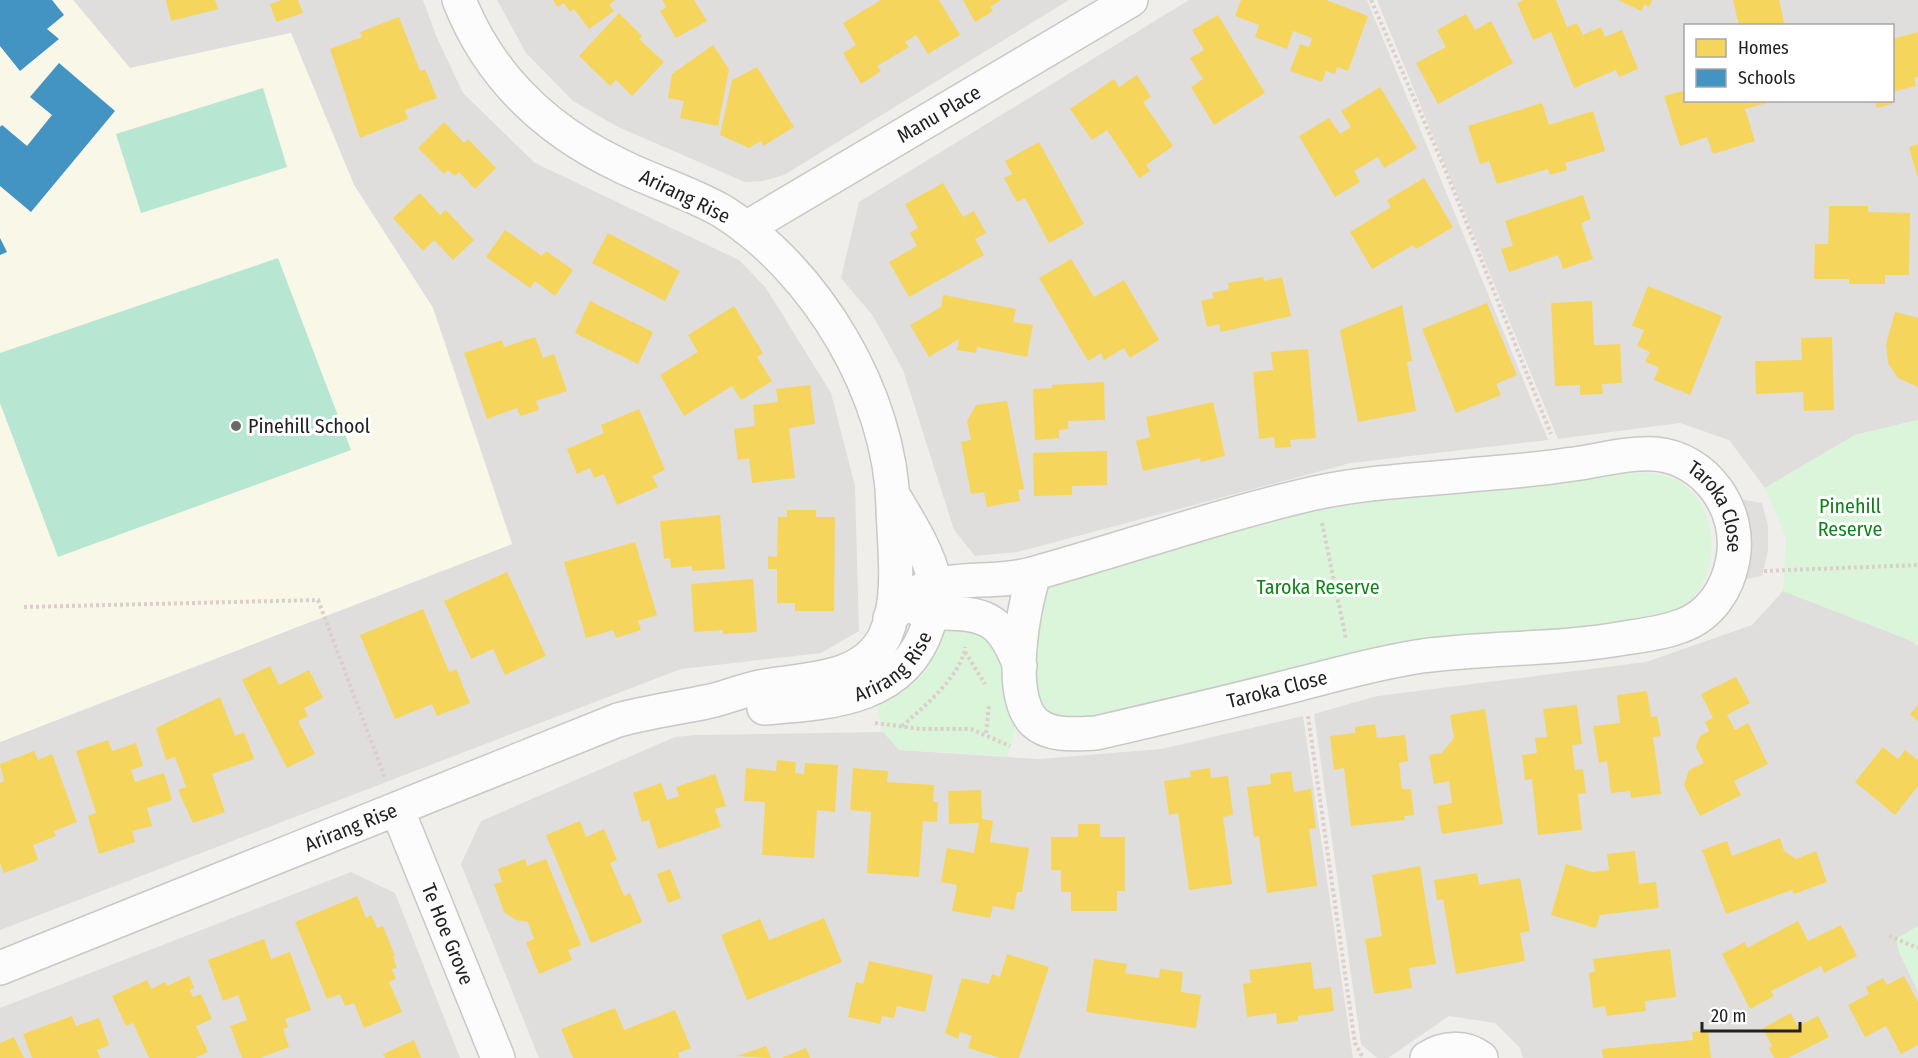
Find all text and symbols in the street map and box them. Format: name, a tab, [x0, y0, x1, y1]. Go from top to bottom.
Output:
legend	[1684, 24, 1894, 102]
text: Homes	[1738, 37, 1789, 59]
text: Schools	[1738, 67, 1796, 89]
street label: Manu Place	[893, 80, 985, 148]
street label: Arirang Rise	[636, 164, 734, 228]
place label: Pinehill School	[248, 414, 370, 438]
marker: Pinehill School	[229, 419, 243, 433]
street label: Taroka Close	[1683, 455, 1747, 553]
park label: Pinehill Reserve	[1818, 494, 1882, 541]
park label: Taroka Reserve	[1256, 575, 1380, 599]
street label: Arirang Rise	[851, 628, 937, 706]
street label: Taroka Close	[1224, 665, 1330, 713]
street label: Arirang Rise	[301, 798, 401, 857]
street label: Te Hoe Grove	[416, 880, 479, 988]
scale bar	[1702, 995, 1800, 1033]
text: 20 m	[1711, 1005, 1746, 1027]

